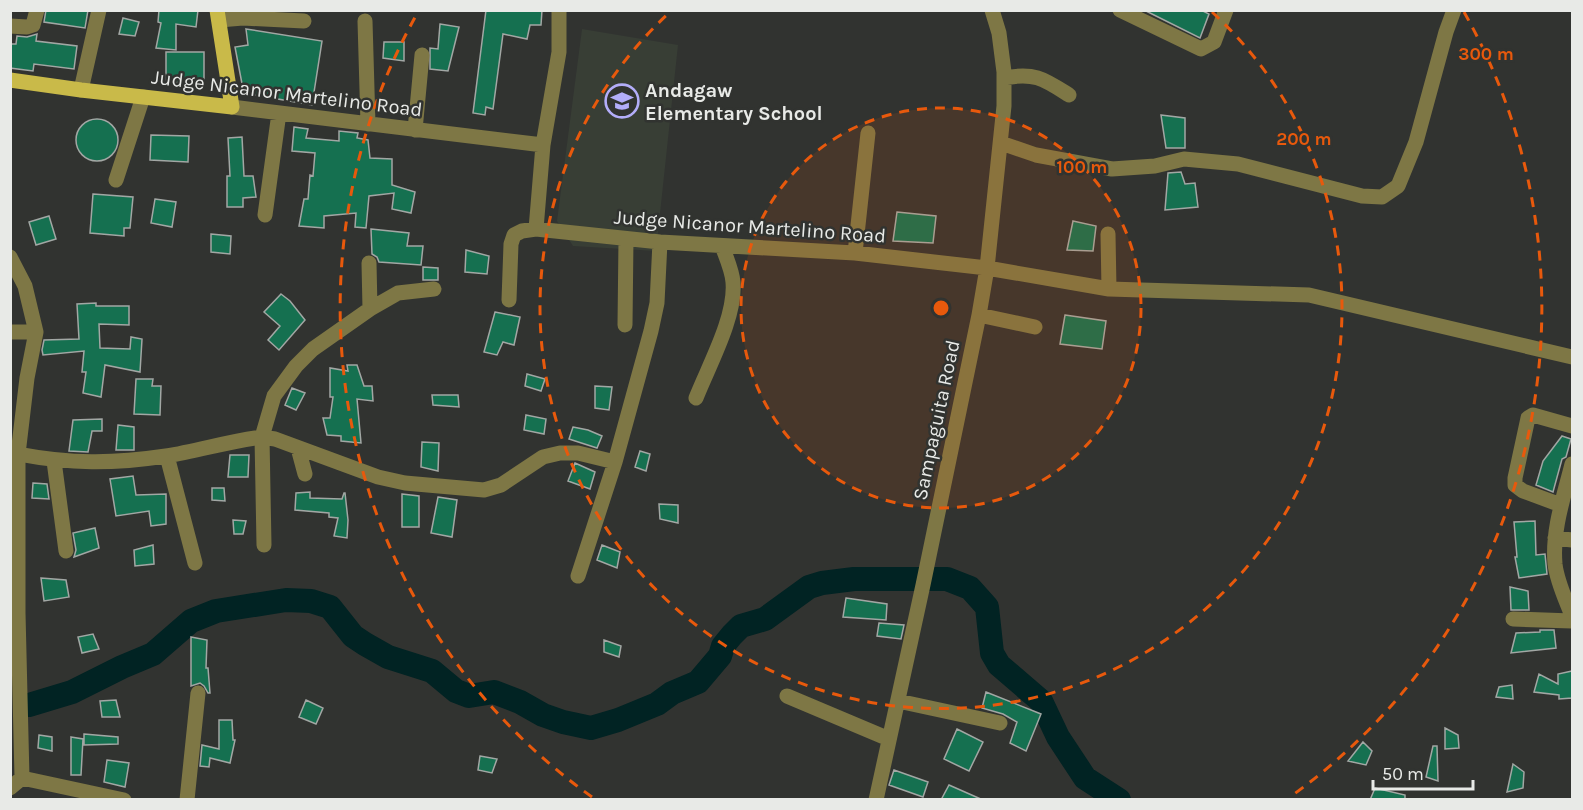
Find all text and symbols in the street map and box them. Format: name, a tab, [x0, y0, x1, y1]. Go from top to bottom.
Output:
text: 300 m	[1458, 43, 1514, 65]
street label: Judge Nicanor Martelino Road	[150, 65, 424, 122]
place label: Andagaw Elementary School	[645, 79, 823, 125]
school or university icon: Andagaw Elementary School	[604, 83, 640, 119]
text: 200 m	[1276, 128, 1332, 150]
text: 100 m	[1057, 156, 1107, 178]
street label: Judge Nicanor Martelino Road	[613, 206, 887, 247]
centre of rings	[931, 298, 951, 318]
street label: Sampaguita Road	[908, 338, 965, 502]
scale bar	[1373, 753, 1474, 791]
text: 50 m	[1382, 763, 1424, 785]

